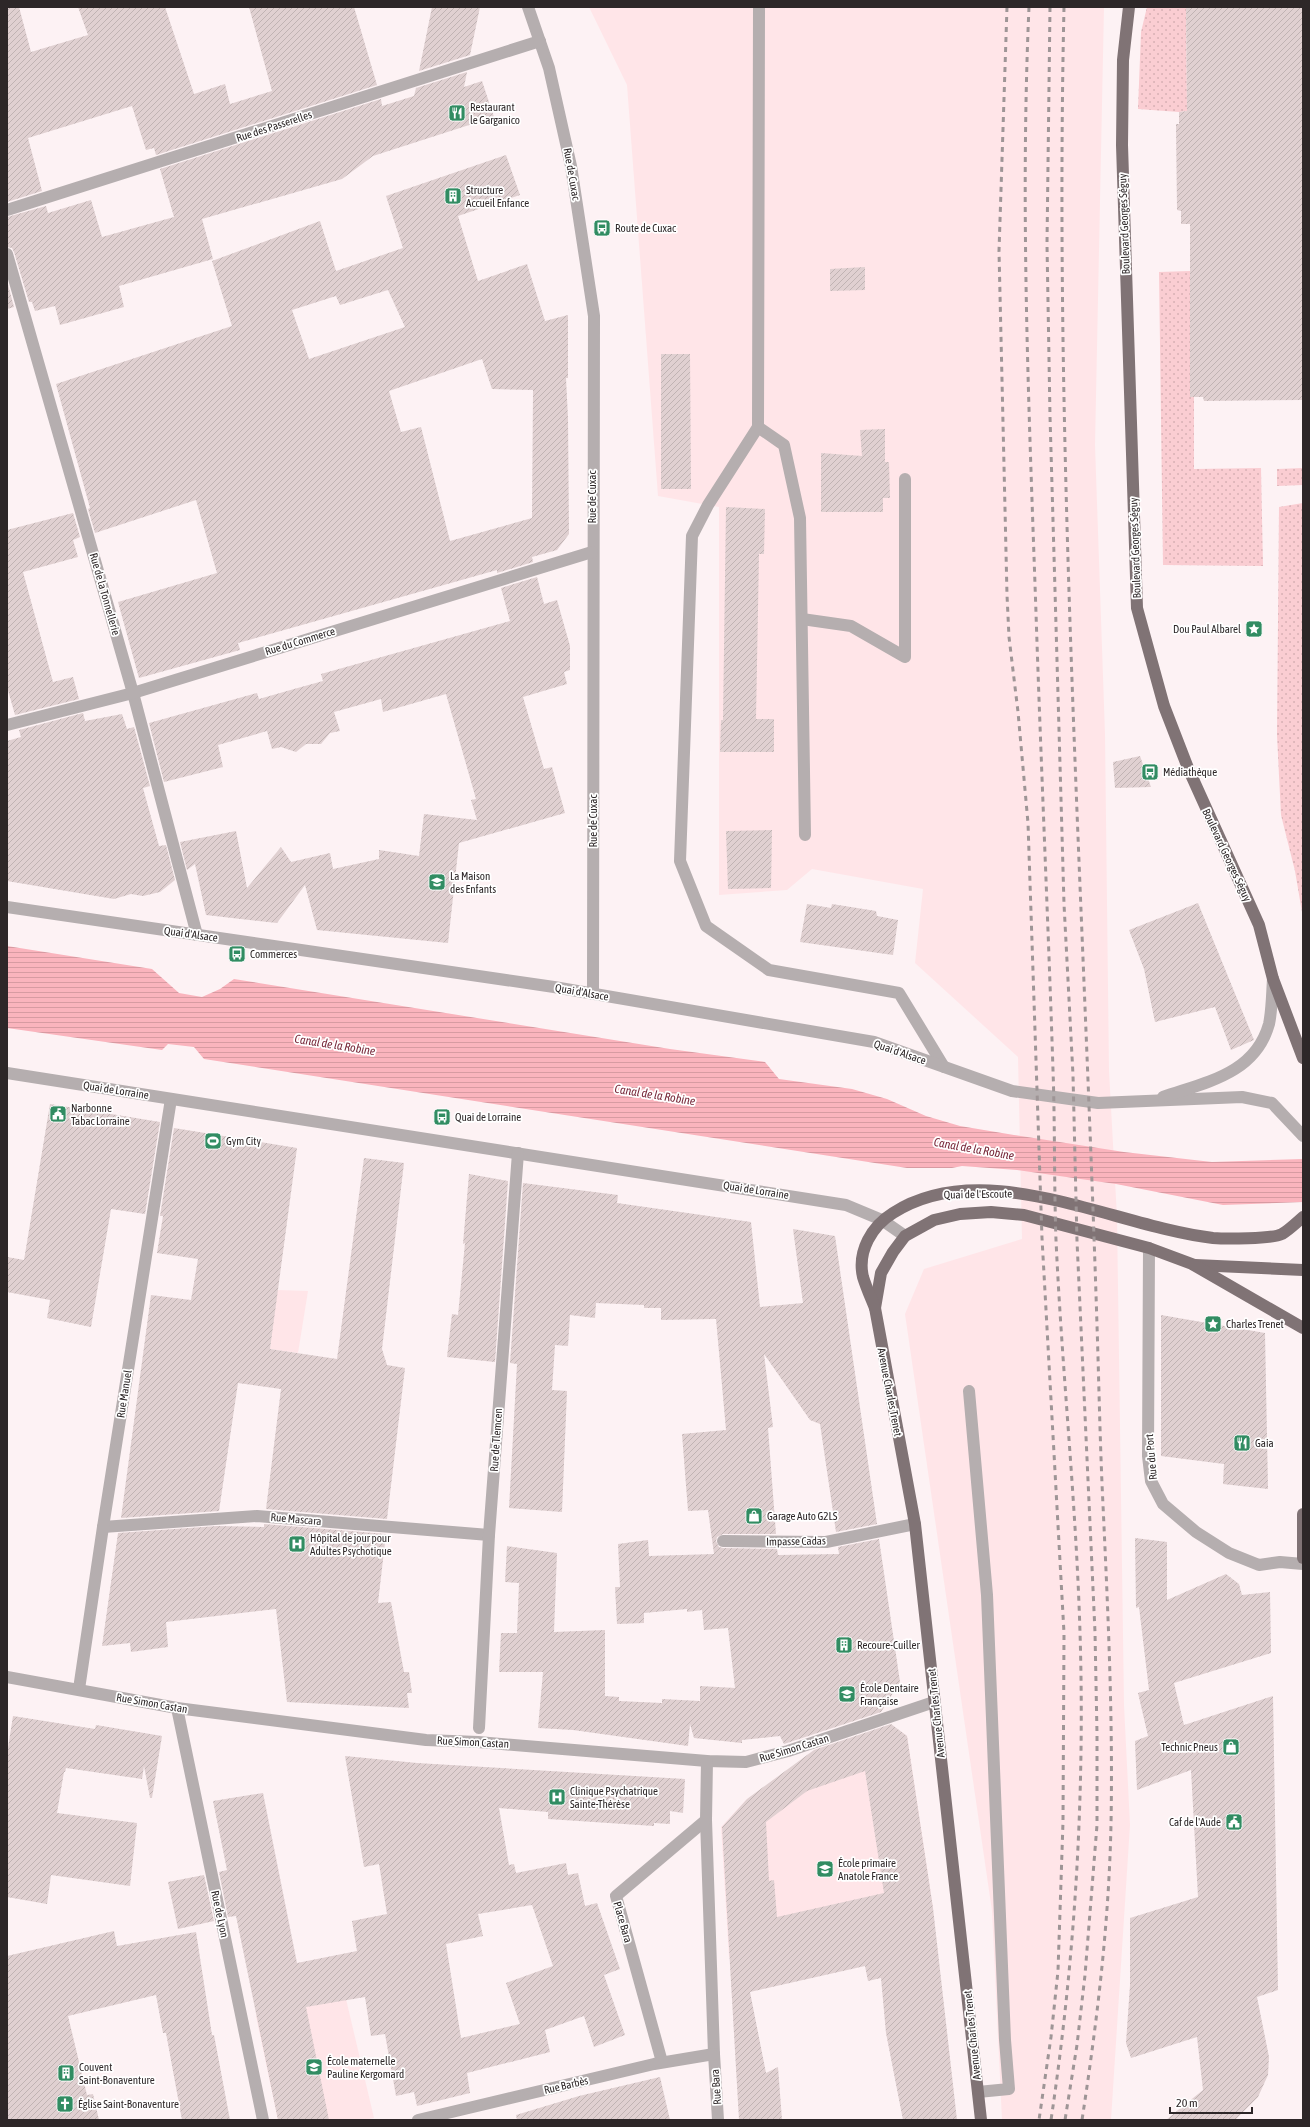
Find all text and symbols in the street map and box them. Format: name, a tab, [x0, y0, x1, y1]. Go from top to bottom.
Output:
place label: Restaurant le Garganico	[470, 101, 520, 126]
restaurant icon: Restaurant le Garganico	[447, 103, 467, 123]
street label: Rue des Passerelles	[235, 108, 313, 144]
street label: Rue de Cuxac	[561, 147, 583, 202]
street label: Boulevard Georges Séguy	[1116, 173, 1132, 275]
place label: Structure Accueil Enfance	[466, 184, 529, 209]
building icon: Structure Accueil Enfance	[443, 186, 463, 206]
bus stop icon: Route de Cuxac	[592, 218, 612, 238]
place label: Route de Cuxac	[615, 222, 677, 234]
street label: Rue de Cuxac	[586, 470, 598, 523]
street label: Boulevard Georges Séguy	[1127, 497, 1143, 599]
street label: Rue de la Tonnellerie	[88, 551, 122, 637]
place icon: Dou Paul Albarel	[1244, 619, 1264, 639]
place label: Dou Paul Albarel	[1173, 623, 1241, 635]
street label: Rue du Commerce	[264, 625, 336, 657]
bus stop icon: Médiathèque	[1140, 762, 1160, 782]
place label: Médiathèque	[1163, 766, 1217, 778]
street label: Rue de Cuxac	[587, 794, 599, 847]
street label: Boulevard Georges Séguy	[1200, 807, 1254, 904]
place label: La Maison des Enfants	[450, 870, 496, 895]
school or university icon: La Maison des Enfants	[427, 872, 447, 892]
street label: Quai d'Alsace	[163, 924, 219, 944]
bus stop icon: Commerces	[227, 944, 247, 964]
place label: Commerces	[250, 948, 297, 960]
street label: Quai d'Alsace	[554, 981, 610, 1003]
water label: Canal de la Robine	[294, 1032, 377, 1058]
street label: Quai d'Alsace	[872, 1037, 928, 1067]
street label: Quai de Lorraine	[82, 1079, 150, 1101]
water label: Canal de la Robine	[614, 1082, 697, 1108]
place label: Narbonne Tabac Lorraine	[71, 1102, 130, 1127]
public building icon: Narbonne Tabac Lorraine	[48, 1104, 68, 1124]
bus stop icon: Quai de Lorraine	[432, 1107, 452, 1127]
place label: Quai de Lorraine	[455, 1111, 521, 1123]
sports icon: Gym City	[203, 1131, 223, 1151]
place label: Gym City	[226, 1135, 261, 1147]
water label: Canal de la Robine	[933, 1135, 1016, 1163]
street label: Quai de Lorraine	[722, 1179, 790, 1201]
street label: Quai de l'Escoute	[944, 1187, 1012, 1201]
place icon: Charles Trenet	[1203, 1314, 1223, 1334]
place label: Charles Trenet	[1226, 1318, 1284, 1330]
street label: Avenue Charles Trenet	[876, 1347, 904, 1437]
street label: Rue Manuel	[114, 1369, 134, 1419]
street label: Rue de Tlemcen	[488, 1408, 504, 1472]
restaurant icon: Gaia	[1232, 1433, 1252, 1453]
street label: Rue du Port	[1143, 1434, 1159, 1480]
place label: Gaia	[1255, 1437, 1274, 1449]
shop icon: Garage Auto G2LS	[744, 1506, 764, 1526]
place label: Garage Auto G2LS	[767, 1510, 838, 1522]
street label: Rue Mascara	[270, 1511, 322, 1527]
place label: Hôpital de jour pour Adultes Psychotique	[310, 1532, 392, 1557]
hospital icon: Hôpital de jour pour Adultes Psychotique	[287, 1534, 307, 1554]
street label: Impasse Cadas	[766, 1534, 826, 1548]
building icon: Recoure-Cuiller	[834, 1635, 854, 1655]
place label: Recoure-Cuiller	[857, 1639, 920, 1651]
street label: Avenue Charles Trenet	[925, 1668, 947, 1758]
place label: École Dentaire Française	[860, 1682, 919, 1707]
school or university icon: École Dentaire Française	[837, 1684, 857, 1704]
street label: Rue Simon Castan	[116, 1691, 188, 1715]
street label: Rue Simon Castan	[758, 1732, 830, 1764]
street label: Rue Simon Castan	[437, 1734, 509, 1750]
shop icon: Technic Pneus	[1221, 1737, 1241, 1757]
place label: Technic Pneus	[1161, 1741, 1218, 1753]
place label: Clinique Psychatrique Sainte-Thérèse	[570, 1785, 658, 1810]
hospital icon: Clinique Psychatrique Sainte-Thérèse	[547, 1787, 567, 1807]
public building icon: Caf de l'Aude	[1224, 1812, 1244, 1832]
place label: Caf de l'Aude	[1169, 1816, 1221, 1828]
place label: École primaire Anatole France	[838, 1857, 898, 1882]
school or university icon: École primaire Anatole France	[815, 1859, 835, 1879]
street label: Rue de Lyon	[209, 1889, 231, 1939]
street label: Place Bara	[611, 1900, 635, 1944]
street label: Avenue Charles Trenet	[961, 1990, 983, 2080]
place label: École maternelle Pauline Kergomard	[327, 2055, 404, 2080]
school or university icon: École maternelle Pauline Kergomard	[304, 2057, 324, 2077]
place label: Couvent Saint-Bonaventure	[79, 2061, 155, 2086]
building icon: Couvent Saint-Bonaventure	[56, 2063, 76, 2083]
street label: Rue Bara	[709, 2069, 723, 2105]
street label: Rue Barbès	[543, 2074, 589, 2096]
scale bar	[1170, 2089, 1252, 2115]
church icon: Église Saint-Bonaventure	[55, 2094, 75, 2114]
text: 20 m	[1176, 2096, 1198, 2110]
place label: Église Saint-Bonaventure	[78, 2098, 179, 2110]

